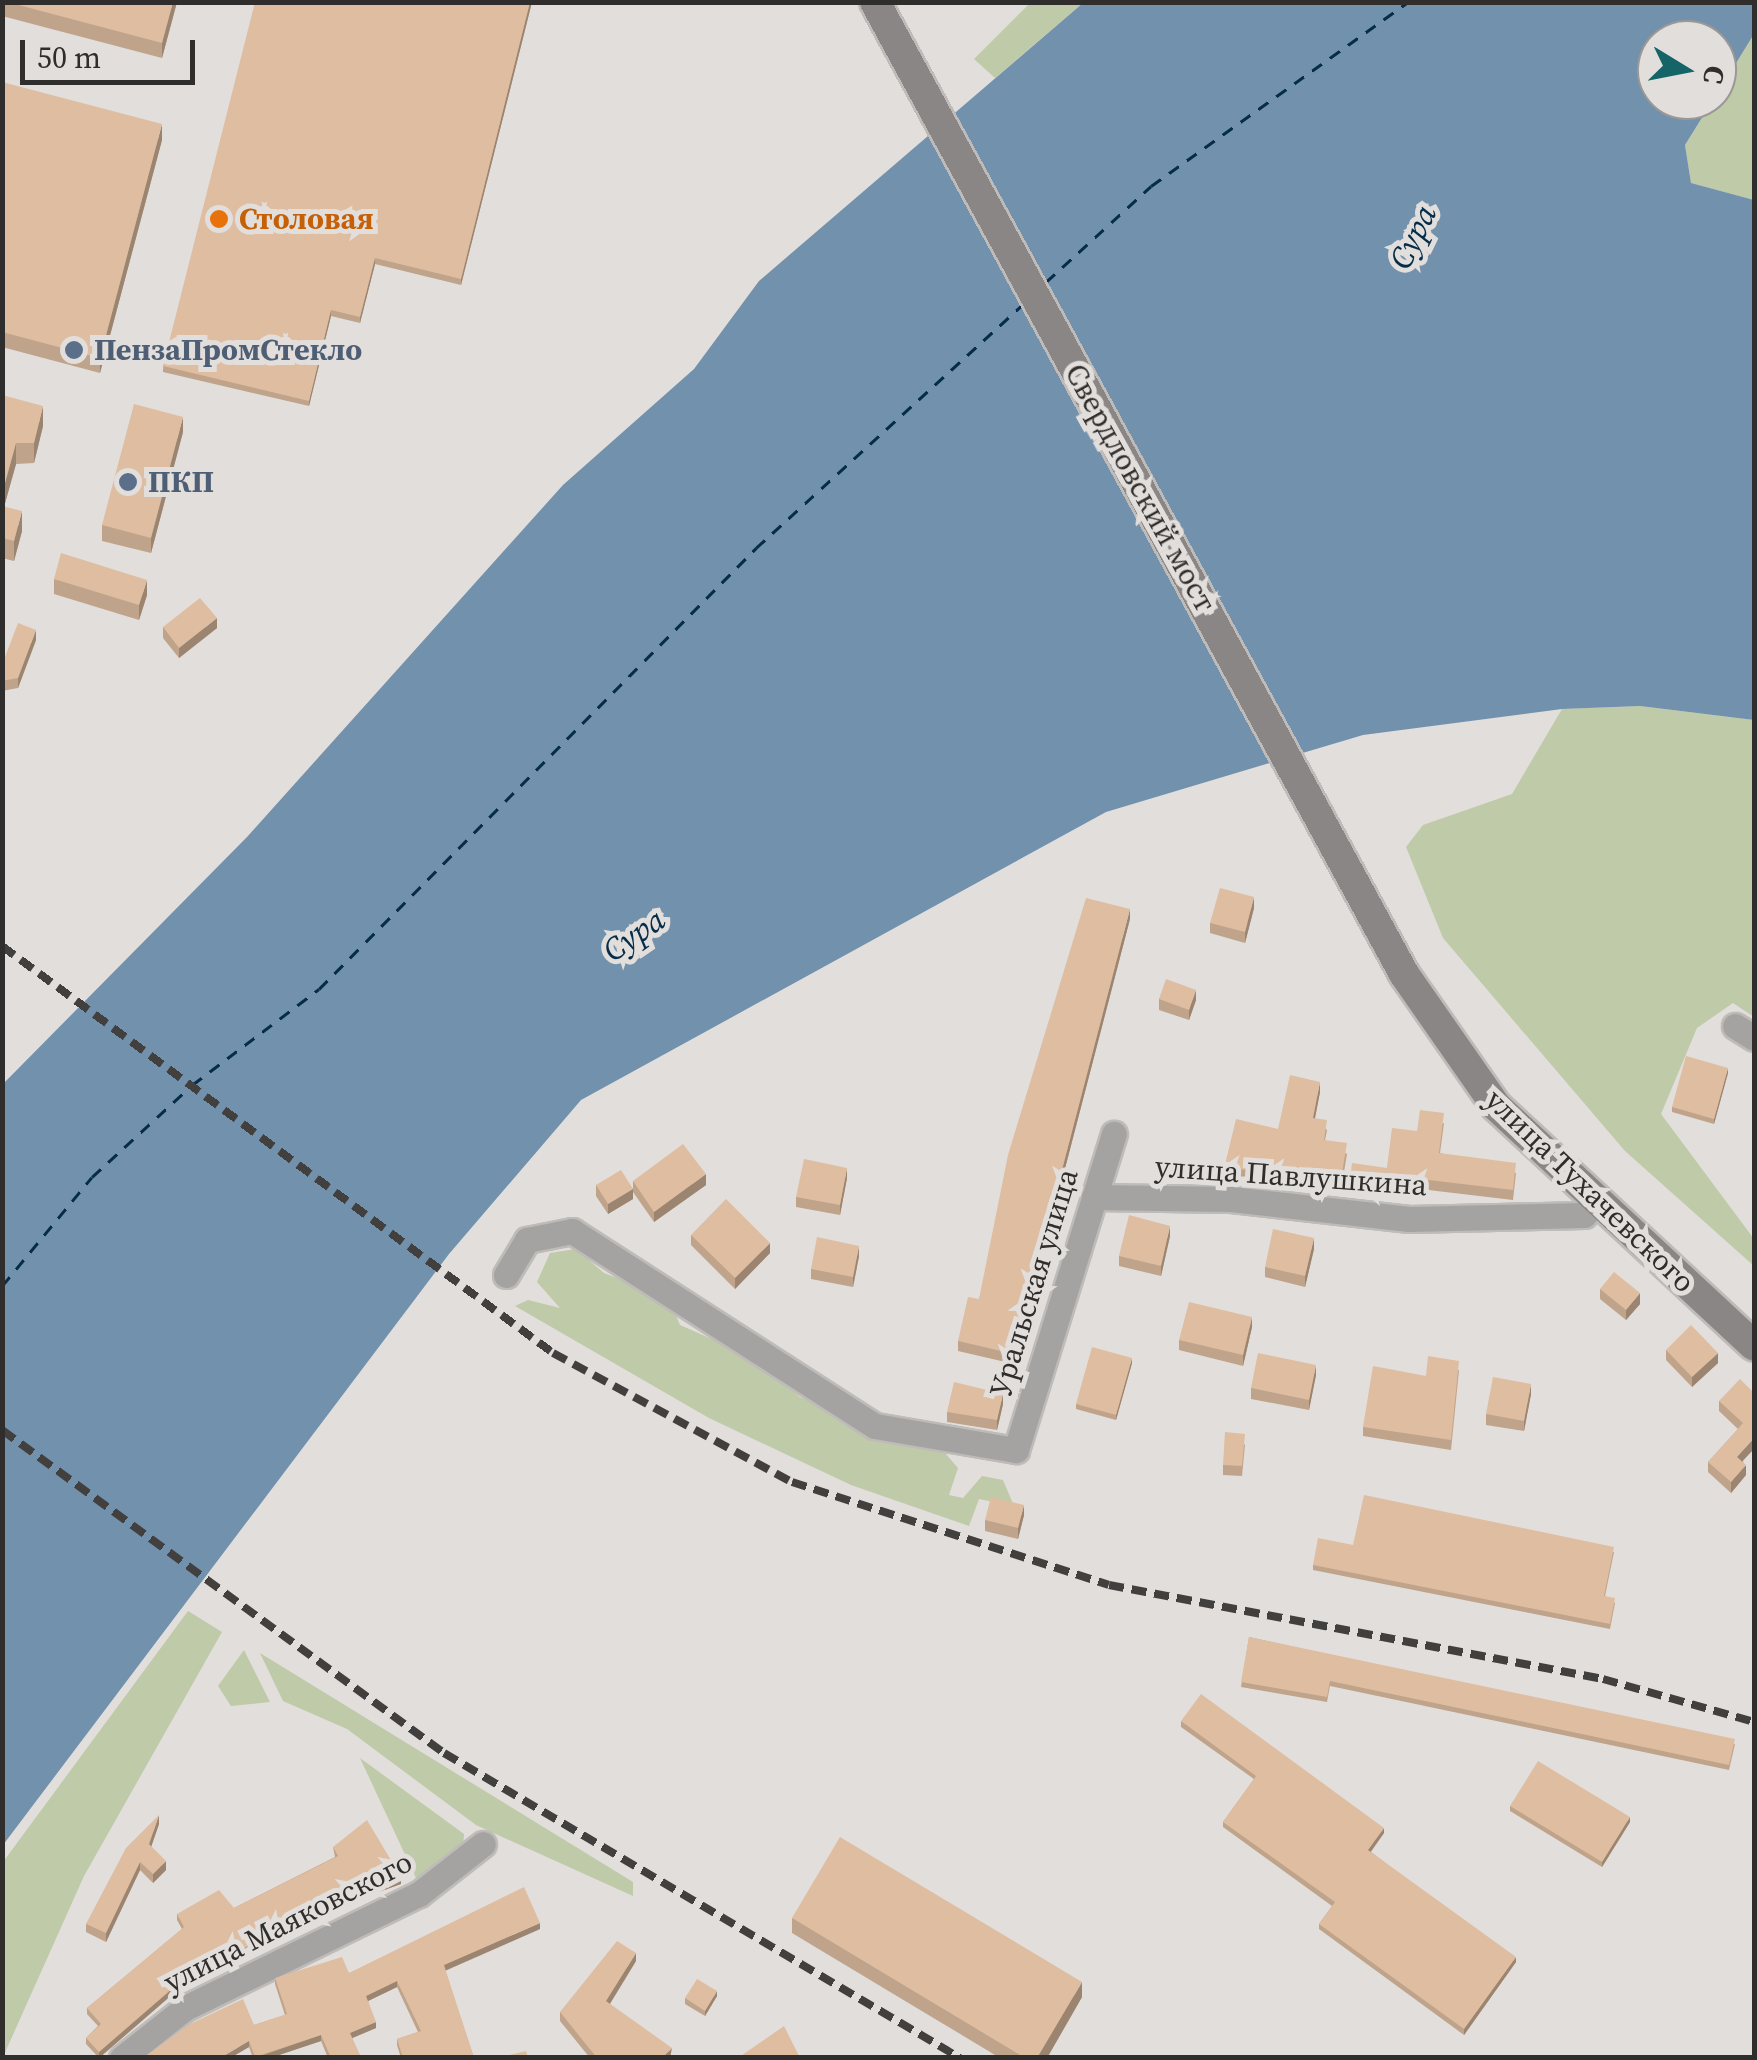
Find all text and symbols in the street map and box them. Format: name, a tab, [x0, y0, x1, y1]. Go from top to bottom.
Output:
scale bar	[25, 20, 200, 82]
north arrow	[1637, 20, 1737, 120]
text: 50 m	[37, 37, 101, 78]
text: С	[1694, 63, 1735, 87]
water label: Сура	[1381, 199, 1445, 275]
place label: Столовая	[239, 201, 374, 237]
marker: Столовая	[208, 208, 230, 230]
place label: ПензаПромСтекло	[94, 332, 362, 368]
marker: ПензаПромСтекло	[63, 339, 85, 361]
street label: Свердловский мост	[1057, 358, 1223, 618]
place label: ПКП	[148, 464, 214, 500]
marker: ПКП	[117, 471, 139, 493]
water label: Сура	[596, 900, 672, 970]
street label: улица Тухачевского	[1478, 1082, 1702, 1300]
street label: улица Павлушкина	[1154, 1149, 1428, 1203]
street label: Уральская улица	[982, 1165, 1086, 1401]
street label: улица Маяковского	[158, 1844, 418, 2000]

